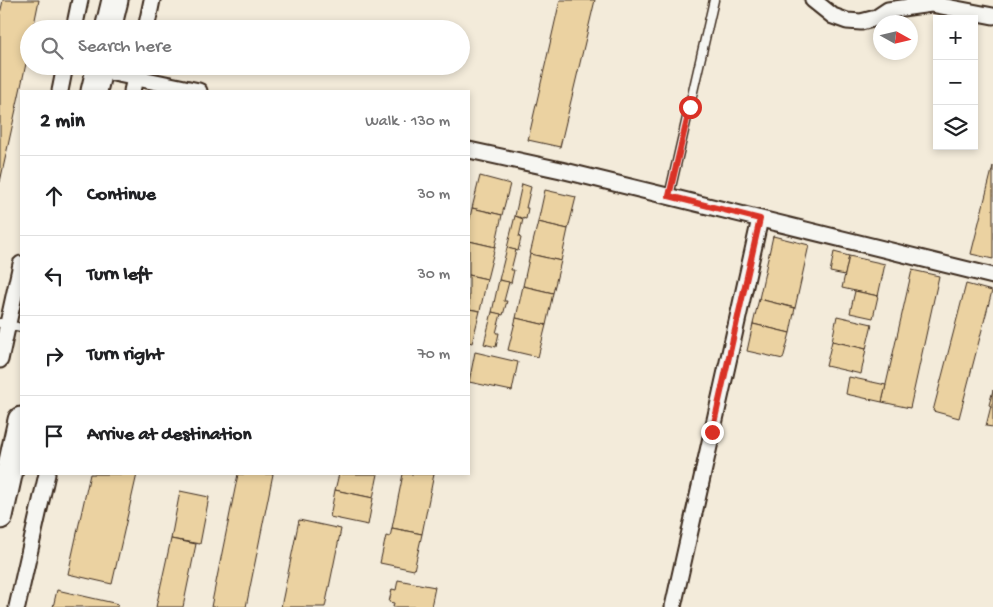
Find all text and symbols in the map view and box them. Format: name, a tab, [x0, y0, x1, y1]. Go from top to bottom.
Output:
north arrow	[873, 15, 918, 60]
map controls	[933, 15, 978, 150]
button: +	[933, 15, 978, 60]
search box	[20, 20, 470, 75]
icon: search	[38, 34, 66, 62]
text: Search here	[78, 36, 172, 59]
button: −	[933, 60, 978, 105]
route start	[679, 96, 702, 119]
button: layers	[933, 105, 978, 150]
text: 2 min	[40, 110, 85, 135]
text: Walk · 130 m	[365, 113, 450, 132]
icon: ahead	[40, 182, 68, 210]
text: Continue	[87, 184, 156, 207]
text: 30 m	[417, 186, 450, 205]
icon: left	[40, 262, 68, 290]
text: Turn left	[87, 264, 151, 287]
text: 30 m	[417, 266, 450, 285]
icon: right	[40, 342, 68, 370]
text: Turn right	[87, 344, 163, 367]
text: 70 m	[417, 346, 450, 365]
route end	[701, 421, 724, 444]
icon: arrive	[40, 422, 68, 450]
text: Arrive at destination	[87, 424, 251, 447]

